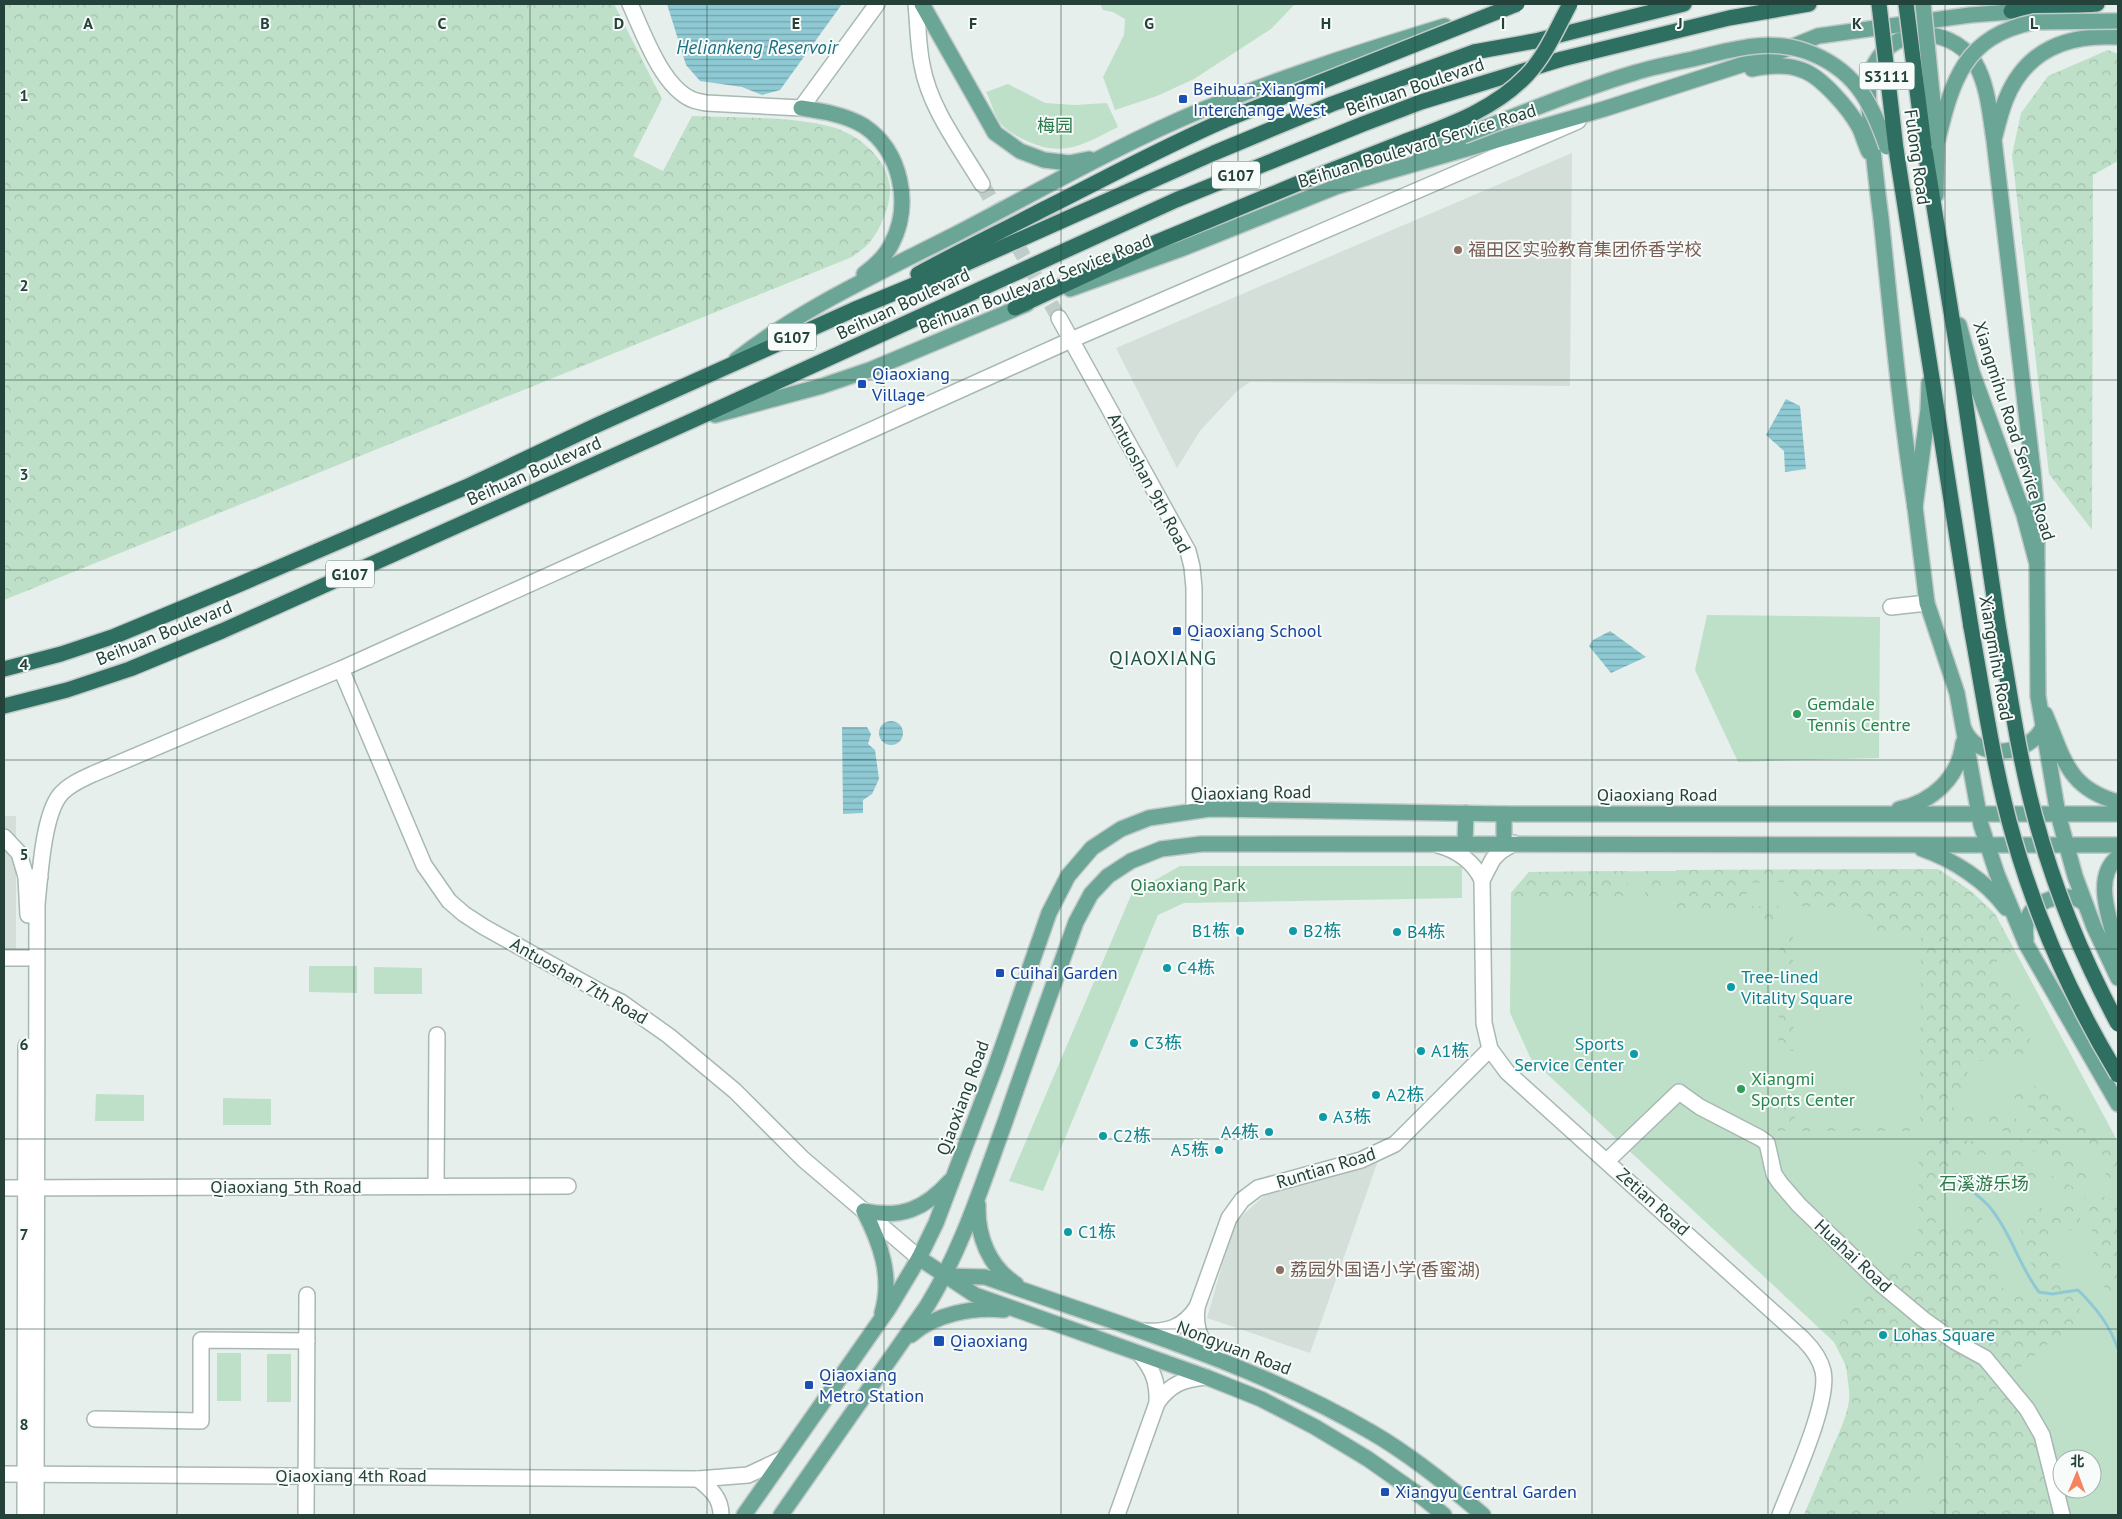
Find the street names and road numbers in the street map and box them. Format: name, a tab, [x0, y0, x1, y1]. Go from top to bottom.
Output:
street label: Beihuan Boulevard	[1343, 52, 1487, 121]
road number: S3111	[1860, 62, 1914, 90]
street label: Beihuan Boulevard Service Road	[1295, 98, 1539, 193]
street label: Fulong Road	[1899, 108, 1936, 206]
road number: G107	[1212, 162, 1260, 188]
street label: Beihuan Boulevard Service Road	[915, 228, 1155, 339]
street label: Beihuan Boulevard	[832, 263, 973, 345]
street label: Xiangmihu Road Service Road	[1968, 318, 2061, 543]
road number: G107	[768, 324, 816, 351]
street label: Antuoshan 9th Road	[1103, 409, 1196, 557]
street label: Beihuan Boulevard	[463, 431, 605, 511]
road number: G107	[326, 560, 374, 588]
street label: Xiangmihu Road	[1974, 594, 2019, 722]
street label: Beihuan Boulevard	[92, 595, 235, 670]
street label: Qiaoxiang Road	[1190, 780, 1312, 805]
street label: Qiaoxiang Road	[1597, 783, 1717, 806]
street label: Antuoshan 7th Road	[506, 932, 652, 1029]
street label: Qiaoxiang Road	[931, 1037, 994, 1158]
street label: Runtian Road	[1273, 1142, 1378, 1194]
street label: Zetian Road	[1612, 1163, 1695, 1241]
street label: Qiaoxiang 5th Road	[210, 1175, 362, 1198]
street label: Huahai Road	[1810, 1214, 1897, 1297]
street label: Nongyuan Road	[1174, 1315, 1295, 1380]
street label: Qiaoxiang 4th Road	[275, 1464, 427, 1487]

